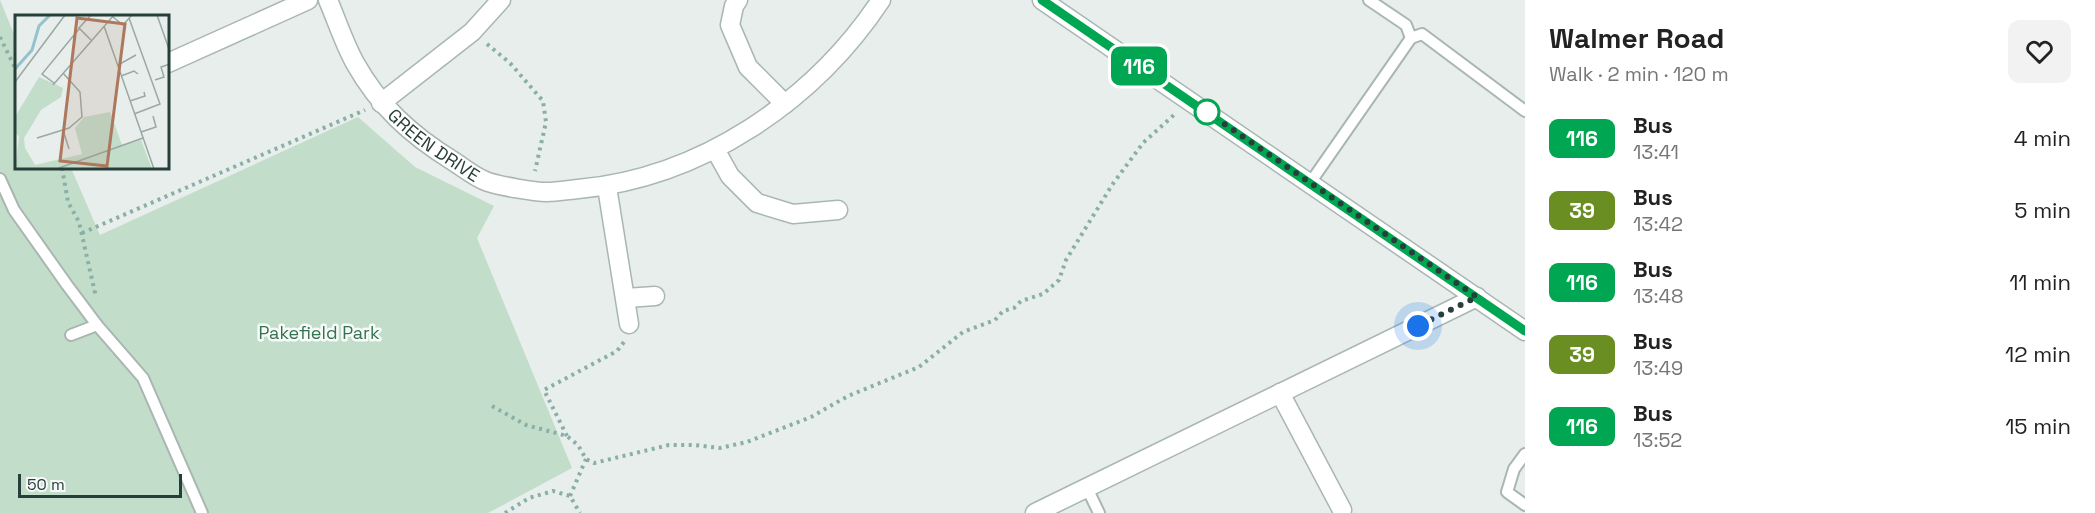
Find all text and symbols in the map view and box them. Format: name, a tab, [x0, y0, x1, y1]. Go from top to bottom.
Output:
inset map	[15, 15, 170, 170]
text: Walmer Road	[1549, 20, 1724, 56]
button: heart	[2008, 20, 2071, 83]
line badge: 116	[1104, 46, 1174, 86]
text: 116	[1123, 53, 1155, 80]
text: Walk · 2 min · 120 m	[1549, 61, 1729, 87]
unlabelled marker	[1194, 99, 1220, 125]
street label: GREEN DRIVE	[383, 104, 484, 187]
text: Bus	[1633, 111, 1673, 139]
text: 4 min	[2014, 124, 2071, 152]
text: 116	[1566, 125, 1598, 152]
text: 13:41	[1633, 139, 1679, 165]
text: Bus	[1633, 183, 1673, 211]
text: 5 min	[2014, 196, 2071, 224]
text: 39	[1569, 197, 1595, 224]
text: 13:42	[1633, 211, 1683, 237]
text: Bus	[1633, 255, 1673, 283]
text: 11 min	[2009, 268, 2071, 296]
text: 116	[1566, 269, 1598, 296]
text: 13:48	[1633, 283, 1683, 309]
your location	[1403, 311, 1433, 341]
park label: Pakefield Park	[258, 321, 380, 344]
text: Bus	[1633, 327, 1673, 355]
text: 12 min	[2005, 340, 2071, 368]
text: 39	[1569, 341, 1595, 368]
text: 13:49	[1633, 355, 1683, 381]
text: Bus	[1633, 399, 1673, 427]
text: 15 min	[2005, 412, 2071, 440]
text: 116	[1566, 413, 1598, 440]
text: 13:52	[1633, 427, 1682, 453]
scale bar	[18, 471, 182, 498]
text: 50 m	[27, 474, 65, 495]

